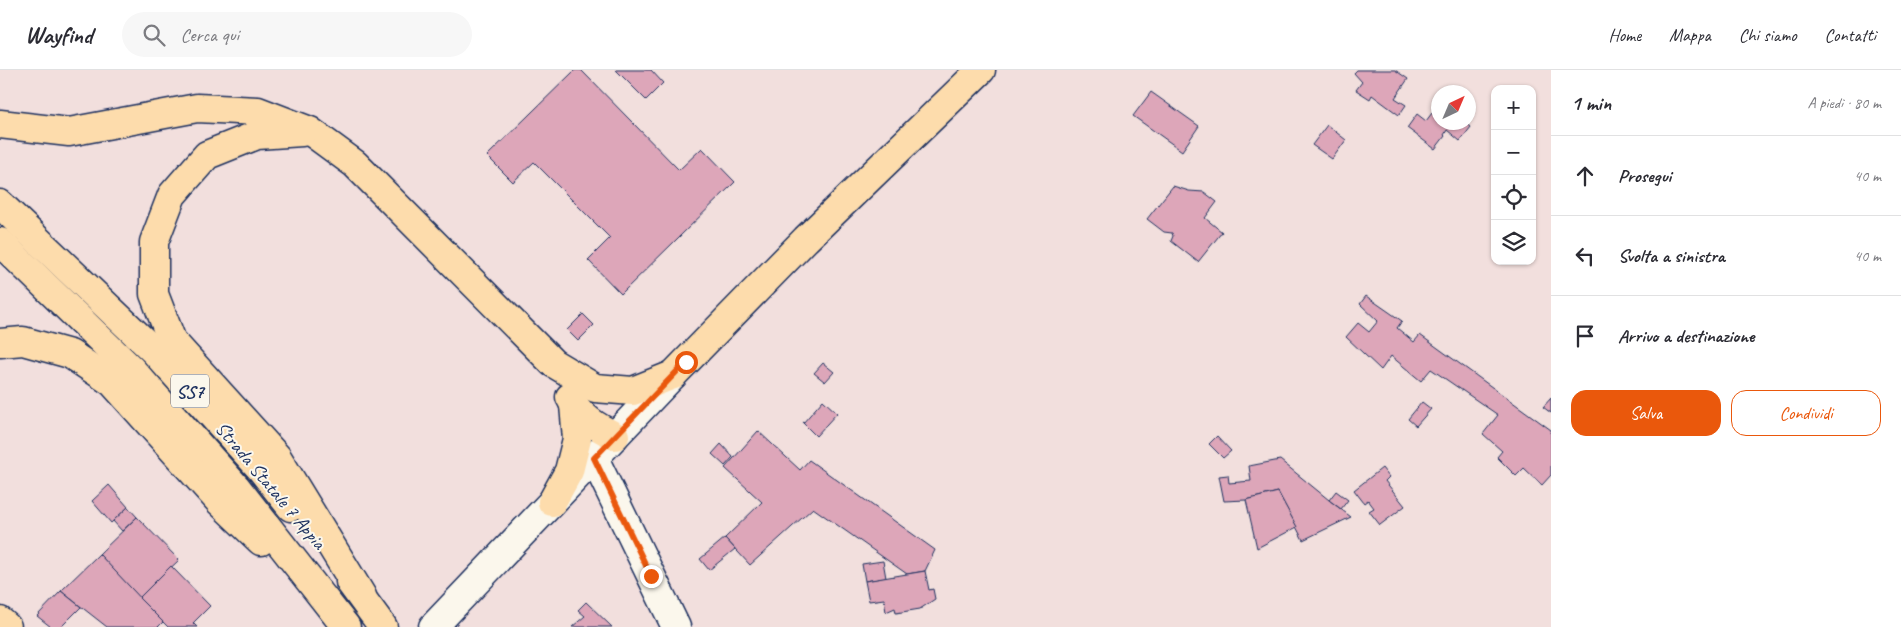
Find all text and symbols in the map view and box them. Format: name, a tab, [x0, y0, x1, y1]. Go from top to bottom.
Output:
search box	[122, 12, 472, 57]
text: Wayfind	[25, 20, 92, 50]
icon: search	[140, 21, 168, 49]
text: Cerca qui	[180, 23, 239, 47]
text: Home	[1609, 24, 1641, 46]
text: Mappa	[1669, 24, 1711, 46]
text: Chi siamo	[1739, 24, 1797, 46]
text: Contatti	[1825, 24, 1876, 46]
north arrow	[1431, 85, 1476, 130]
map controls	[1491, 85, 1536, 265]
button: +	[1491, 85, 1536, 130]
text: 1 min	[1571, 90, 1611, 116]
text: A piedi · 80 m	[1808, 93, 1881, 113]
button: −	[1491, 130, 1536, 175]
icon: ahead	[1571, 162, 1599, 190]
text: Prosegui	[1618, 164, 1671, 188]
text: 40 m	[1854, 166, 1881, 186]
button: locate	[1491, 175, 1536, 220]
button: layers	[1491, 220, 1536, 265]
icon: left	[1571, 242, 1599, 270]
text: Svolta a sinistra	[1618, 244, 1725, 268]
text: 40 m	[1854, 246, 1881, 266]
icon: arrive	[1571, 322, 1599, 350]
text: Arrivo a destinazione	[1618, 324, 1754, 348]
route start	[675, 351, 698, 374]
road number: SS7	[171, 374, 209, 408]
button: Salva	[1571, 390, 1721, 436]
button: Condividi	[1731, 390, 1881, 436]
street label: Strada Statale 7 Appia	[210, 416, 333, 556]
route end	[640, 565, 663, 588]

